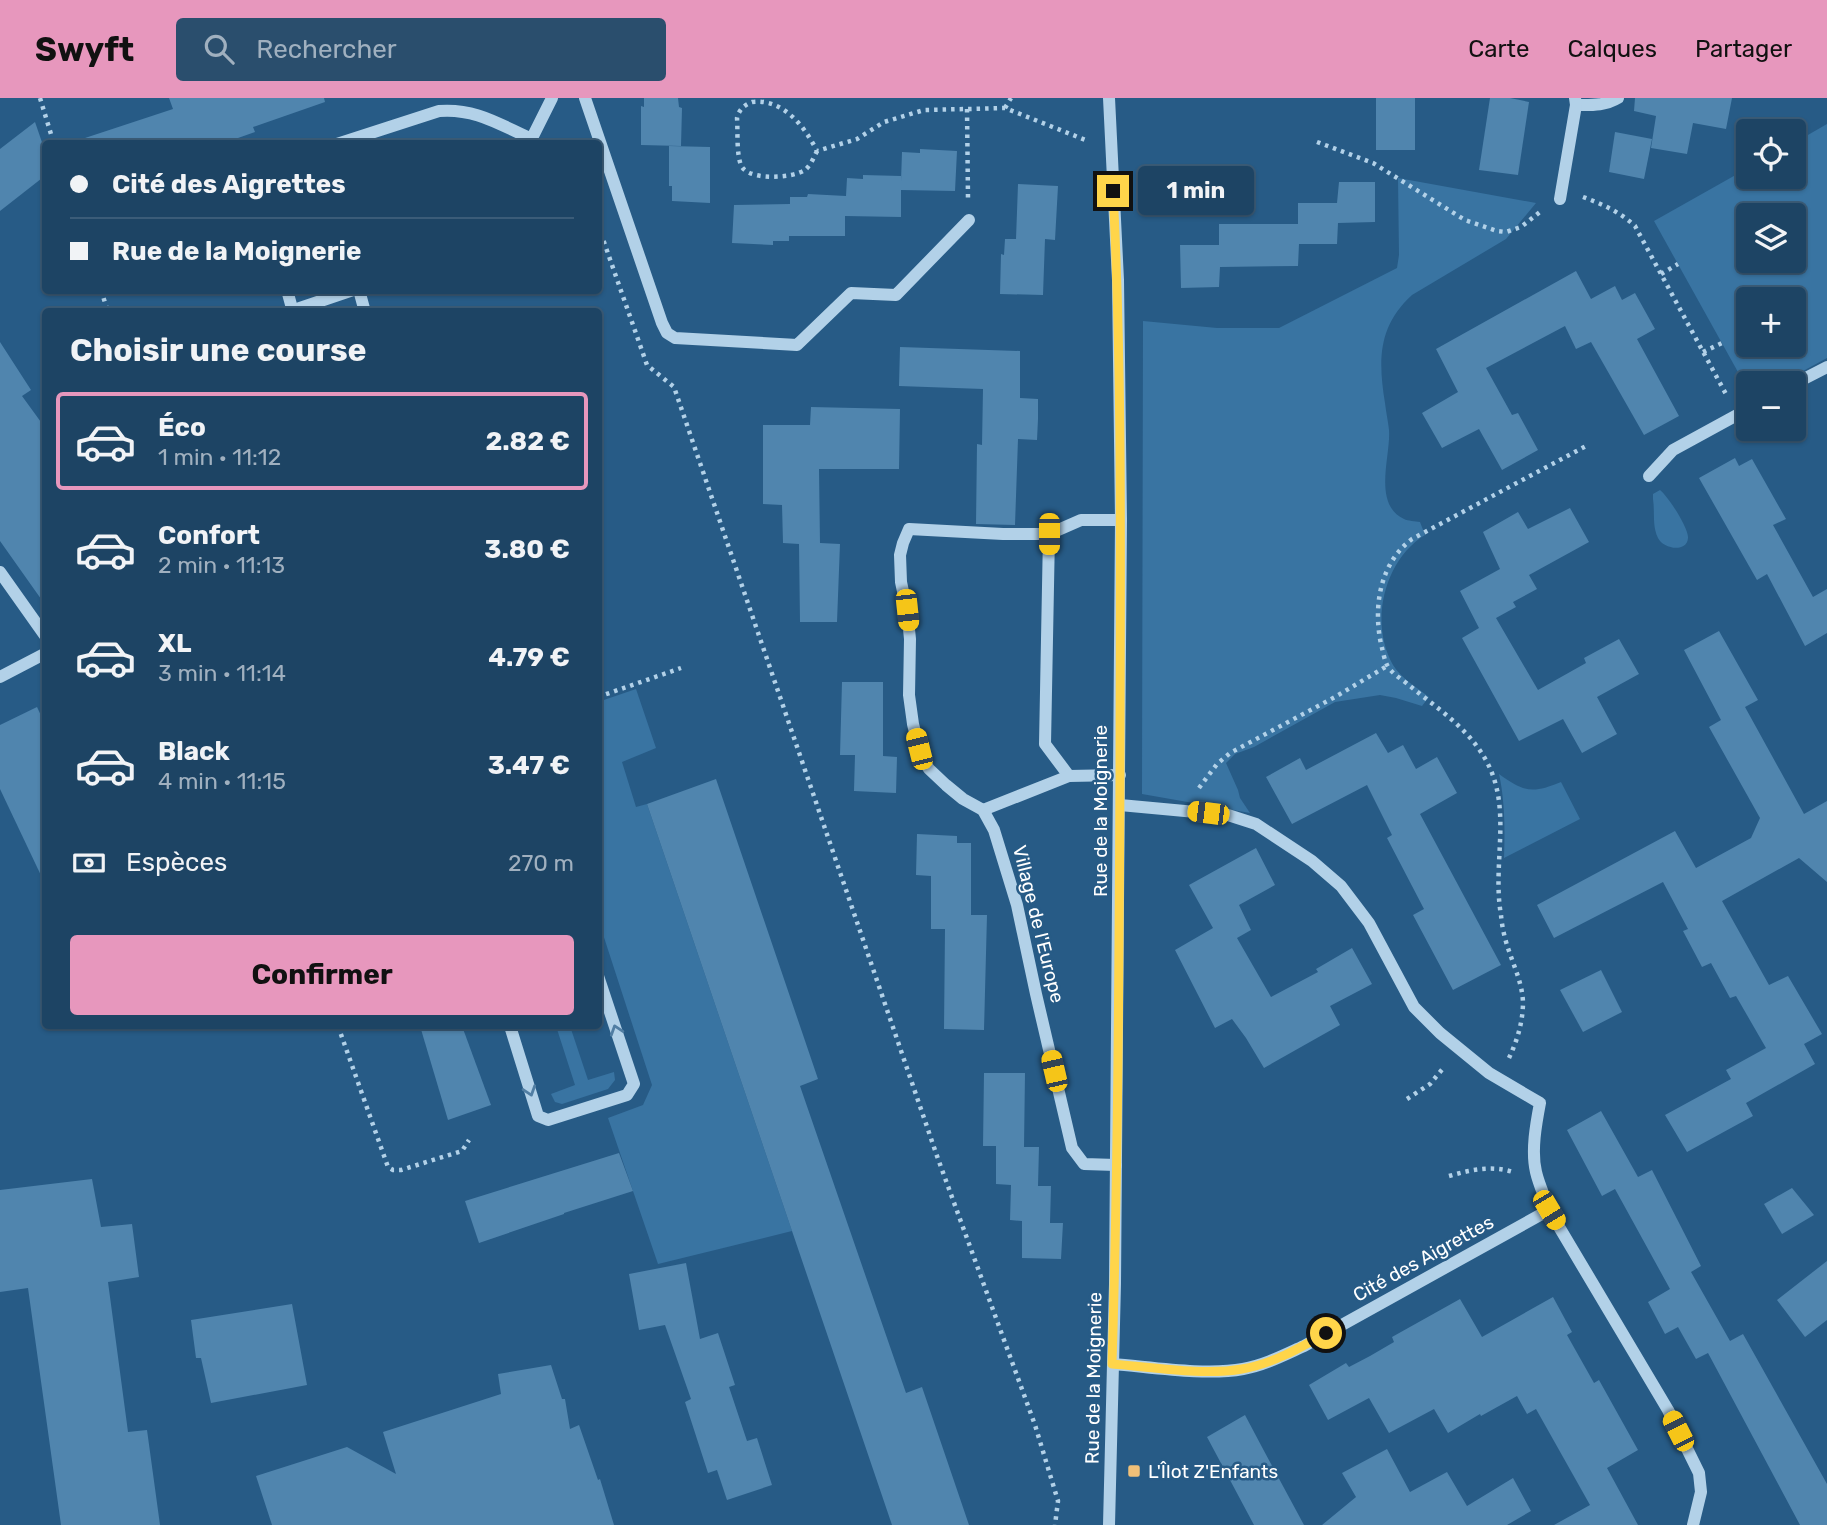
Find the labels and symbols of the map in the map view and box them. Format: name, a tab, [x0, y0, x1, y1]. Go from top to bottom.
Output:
callout: 1 min	[1138, 166, 1253, 216]
route end	[1097, 175, 1129, 207]
car	[1039, 513, 1060, 555]
car	[895, 588, 920, 632]
street label: Rue de la Moignerie	[1089, 725, 1112, 897]
car	[904, 726, 935, 772]
car	[1186, 800, 1231, 826]
street label: Village de l'Europe	[1008, 843, 1069, 1005]
one-way arrow	[610, 1024, 624, 1037]
car	[1040, 1048, 1069, 1094]
one-way arrow	[522, 1084, 537, 1096]
car	[1530, 1187, 1569, 1233]
street label: Cité des Aigrettes	[1349, 1210, 1498, 1307]
street label: Rue de la Moignerie	[1080, 1292, 1106, 1464]
route start	[1310, 1317, 1342, 1349]
car	[1660, 1408, 1697, 1454]
place label: L'Îlot Z'Enfants	[1148, 1460, 1278, 1483]
marker: L'Îlot Z'Enfants	[1126, 1463, 1142, 1479]

